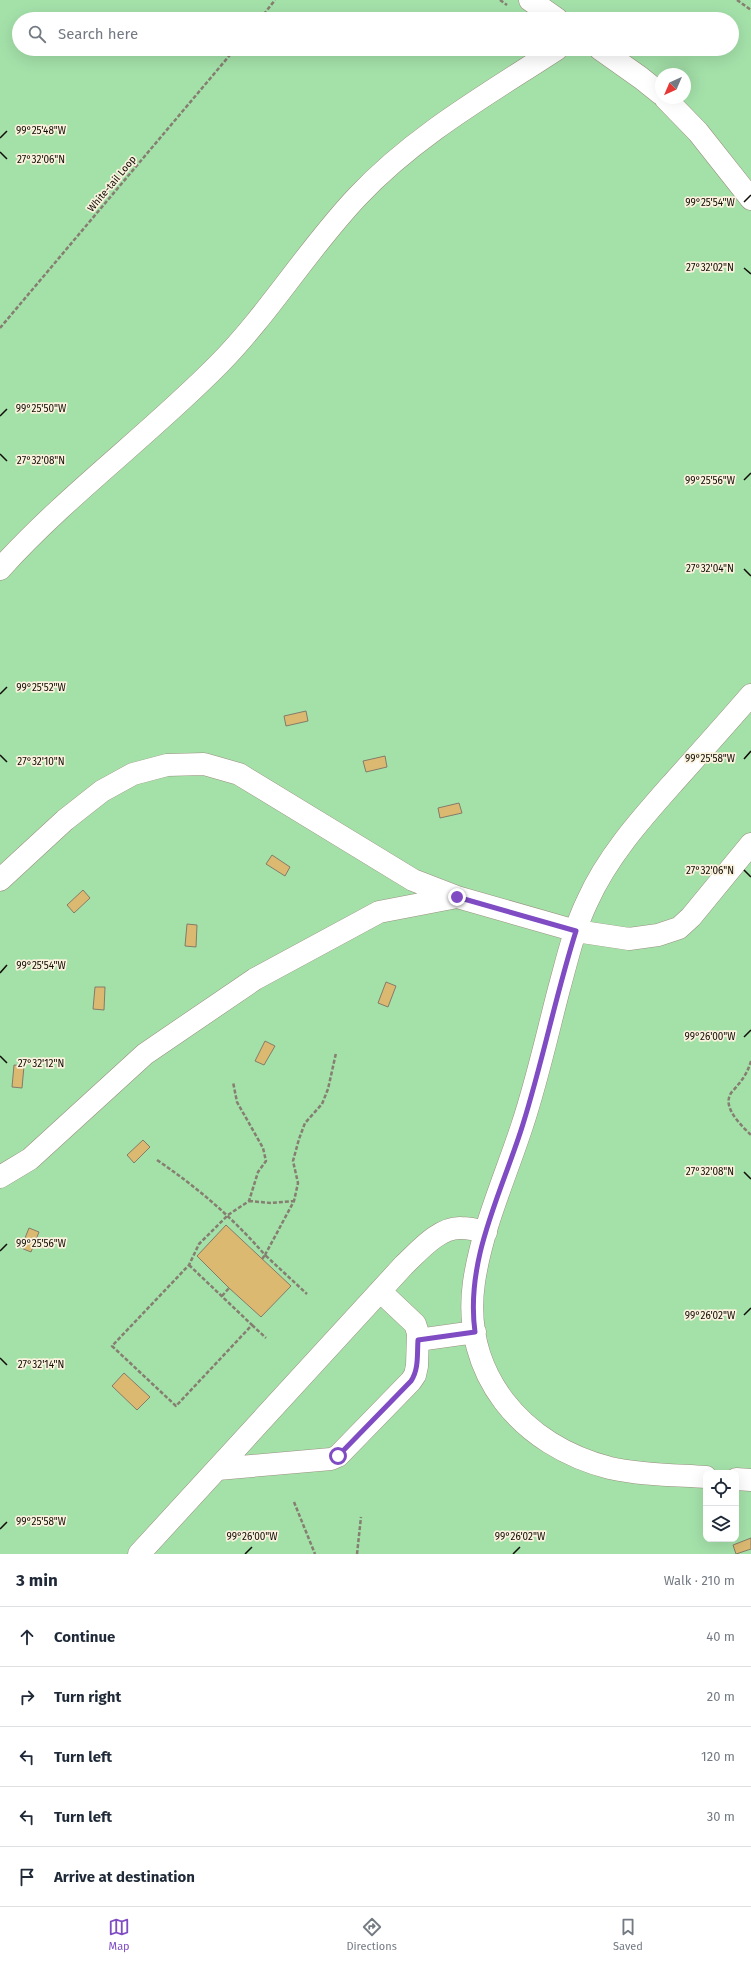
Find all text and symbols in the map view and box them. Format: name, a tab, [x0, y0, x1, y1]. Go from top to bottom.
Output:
search box	[12, 12, 739, 56]
icon: search	[26, 23, 48, 45]
text: Search here	[58, 25, 138, 43]
north arrow	[655, 68, 691, 104]
text: 99°25'48"W	[16, 125, 67, 137]
street label: White-tail Loop	[85, 153, 139, 215]
text: 27°32'06"N	[17, 154, 65, 166]
text: 99°25'54"W	[685, 197, 736, 209]
text: 27°32'02"N	[686, 262, 734, 274]
text: 99°25'50"W	[16, 403, 67, 415]
text: 27°32'08"N	[17, 455, 65, 467]
text: 99°25'56"W	[685, 475, 736, 487]
text: 27°32'04"N	[686, 563, 734, 575]
text: 99°25'52"W	[16, 682, 67, 694]
text: 99°25'58"W	[685, 753, 736, 765]
text: 27°32'10"N	[17, 756, 65, 768]
text: 27°32'06"N	[686, 865, 734, 877]
route end	[448, 888, 466, 906]
text: 99°25'54"W	[16, 960, 67, 972]
text: 99°26'00"W	[684, 1031, 736, 1043]
text: 27°32'12"N	[18, 1058, 64, 1070]
text: 27°32'08"N	[686, 1166, 734, 1178]
text: 99°25'56"W	[16, 1238, 67, 1250]
text: 99°26'02"W	[685, 1310, 736, 1322]
text: 27°32'14"N	[18, 1359, 64, 1371]
route start	[329, 1447, 347, 1465]
map controls	[703, 1470, 739, 1542]
button: locate	[703, 1470, 739, 1506]
button: layers	[703, 1506, 739, 1542]
text: 99°25'58"W	[16, 1516, 67, 1528]
text: 99°26'00"W	[226, 1531, 278, 1543]
text: 99°26'02"W	[495, 1531, 546, 1543]
text: 3 min	[16, 1570, 58, 1591]
text: Walk · 210 m	[664, 1573, 735, 1588]
icon: ahead	[16, 1626, 38, 1648]
text: Continue	[54, 1628, 115, 1646]
text: 40 m	[706, 1629, 735, 1644]
icon: right	[16, 1686, 38, 1708]
text: Turn right	[54, 1688, 121, 1706]
text: 20 m	[707, 1689, 735, 1704]
icon: left	[16, 1746, 38, 1768]
text: Turn left	[54, 1748, 112, 1766]
text: 120 m	[701, 1749, 735, 1764]
icon: left	[16, 1806, 38, 1828]
text: Turn left	[54, 1808, 112, 1826]
text: 30 m	[707, 1809, 735, 1824]
icon: arrive	[16, 1866, 38, 1888]
text: Arrive at destination	[54, 1868, 195, 1886]
tab: Map	[108, 1916, 130, 1953]
tab: Directions	[346, 1916, 397, 1953]
tab: Saved	[613, 1916, 643, 1953]

